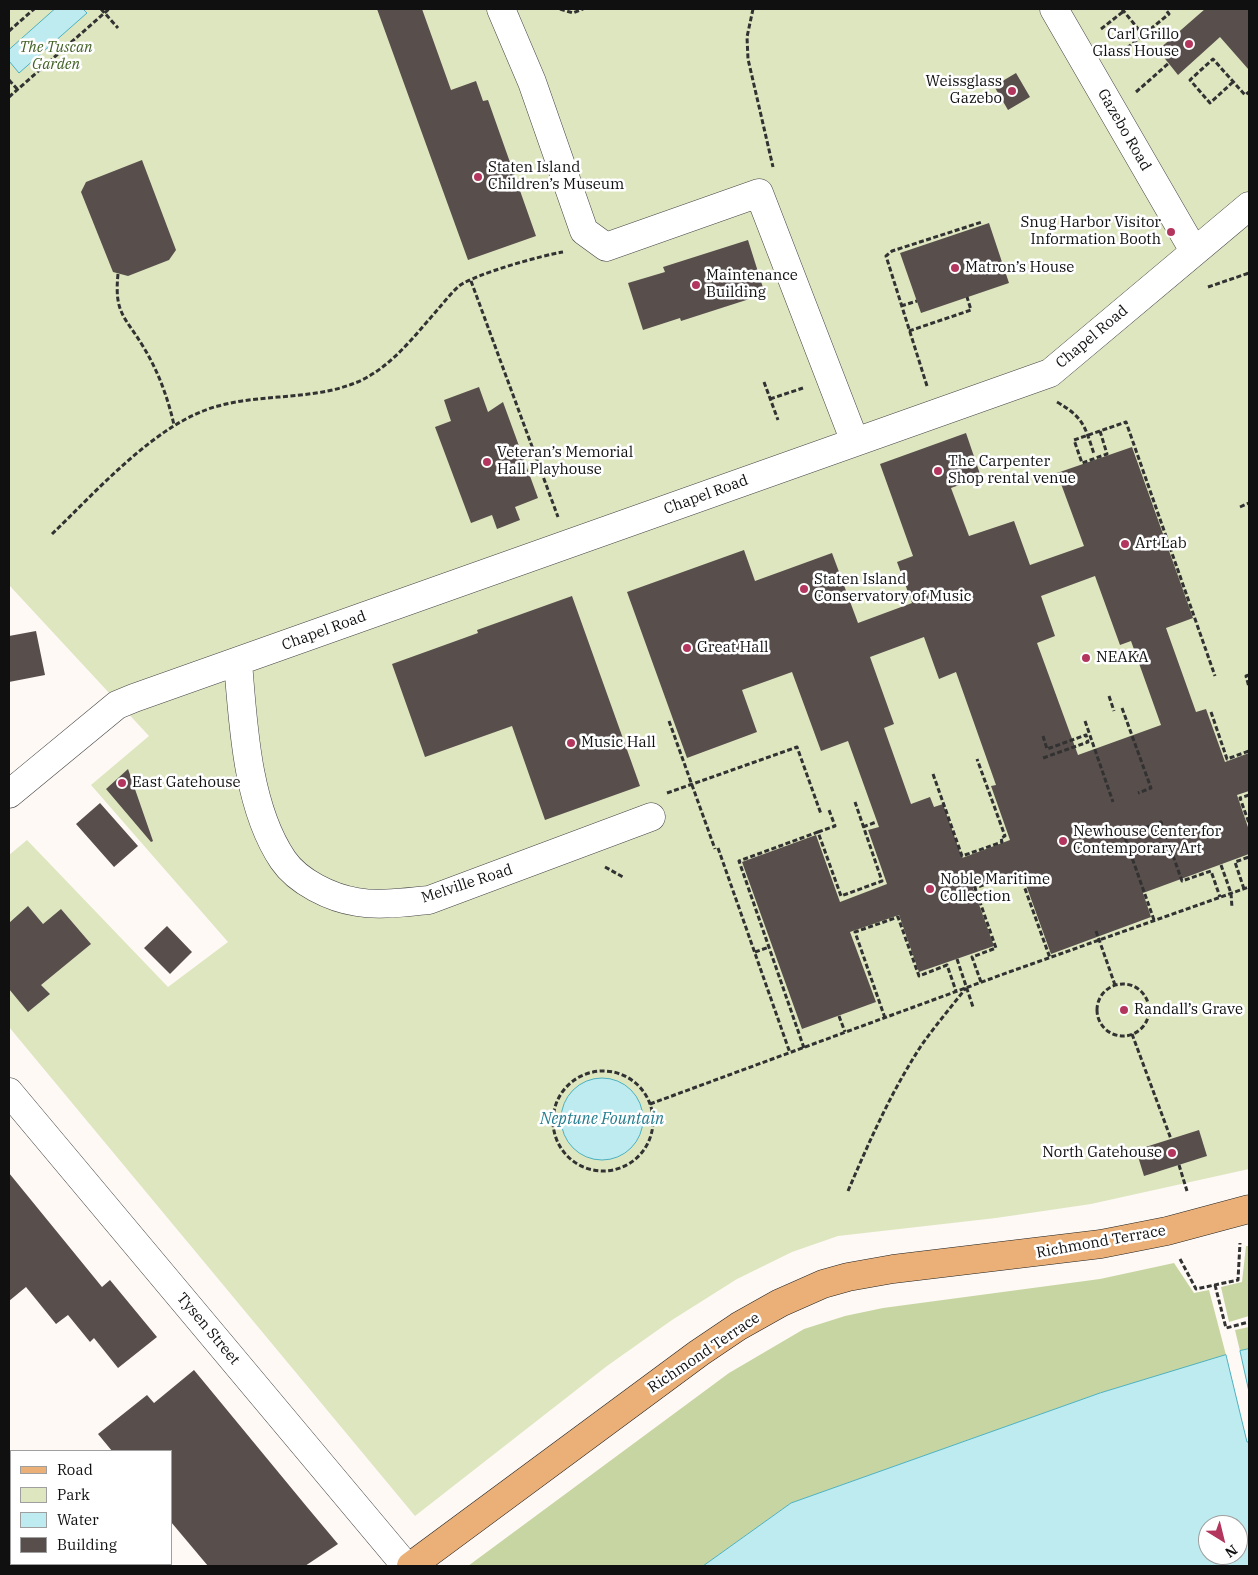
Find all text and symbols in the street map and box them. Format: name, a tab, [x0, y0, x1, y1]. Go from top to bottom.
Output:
place label: Carl Grillo Glass House	[1093, 26, 1179, 61]
marker: Carl Grillo Glass House	[1183, 38, 1195, 50]
park label: The Tuscan Garden	[19, 39, 93, 74]
place label: Weissglass Gazebo	[926, 73, 1002, 108]
marker: Weissglass Gazebo	[1006, 85, 1018, 97]
street label: Gazebo Road	[1093, 86, 1155, 174]
place label: Staten Island Children’s Museum	[488, 159, 624, 194]
marker: Staten Island Children’s Museum	[472, 171, 484, 183]
place label: Snug Harbor Visitor Information Booth	[1020, 214, 1161, 249]
marker: Snug Harbor Visitor Information Booth	[1165, 226, 1177, 238]
place label: Matron’s House	[965, 259, 1074, 277]
marker: Matron’s House	[949, 262, 961, 274]
place label: Maintenance Building	[706, 267, 798, 302]
marker: Maintenance Building	[690, 279, 702, 291]
street label: Chapel Road	[1052, 302, 1132, 372]
place label: Veteran’s Memorial Hall Playhouse	[497, 444, 633, 479]
place label: The Carpenter Shop rental venue	[948, 453, 1076, 488]
marker: Veteran’s Memorial Hall Playhouse	[481, 456, 493, 468]
marker: The Carpenter Shop rental venue	[932, 465, 944, 477]
street label: Chapel Road	[661, 471, 751, 519]
place label: Art Lab	[1135, 535, 1187, 553]
marker: Art Lab	[1119, 538, 1131, 550]
place label: Staten Island Conservatory of Music	[814, 571, 971, 606]
marker: Staten Island Conservatory of Music	[798, 583, 810, 595]
street label: Chapel Road	[279, 607, 369, 655]
place label: Great Hall	[697, 639, 768, 657]
marker: Great Hall	[681, 642, 693, 654]
place label: NEAKA	[1096, 649, 1148, 667]
marker: NEAKA	[1080, 652, 1092, 664]
place label: Music Hall	[581, 734, 656, 752]
marker: Music Hall	[565, 737, 577, 749]
place label: East Gatehouse	[132, 774, 241, 792]
marker: East Gatehouse	[116, 777, 128, 789]
place label: Newhouse Center for Contemporary Art	[1073, 823, 1221, 858]
marker: Newhouse Center for Contemporary Art	[1057, 835, 1069, 847]
street label: Melville Road	[419, 861, 515, 907]
place label: Noble Maritime Collection	[940, 871, 1050, 906]
marker: Noble Maritime Collection	[924, 883, 936, 895]
place label: Randall’s Grave	[1134, 1001, 1243, 1019]
marker: Randall’s Grave	[1118, 1004, 1130, 1016]
water label: Neptune Fountain	[540, 1109, 664, 1129]
place label: North Gatehouse	[1042, 1144, 1162, 1162]
marker: North Gatehouse	[1166, 1147, 1178, 1159]
street label: Richmond Terrace	[1035, 1222, 1167, 1262]
street label: Tysen Street	[173, 1289, 243, 1369]
street label: Richmond Terrace	[645, 1309, 763, 1397]
legend	[10, 1450, 172, 1565]
text: Road	[57, 1460, 93, 1479]
text: Park	[57, 1485, 90, 1504]
text: Water	[57, 1510, 99, 1529]
north arrow	[1198, 1515, 1248, 1565]
text: Building	[57, 1535, 117, 1554]
text: N	[1221, 1541, 1241, 1562]

